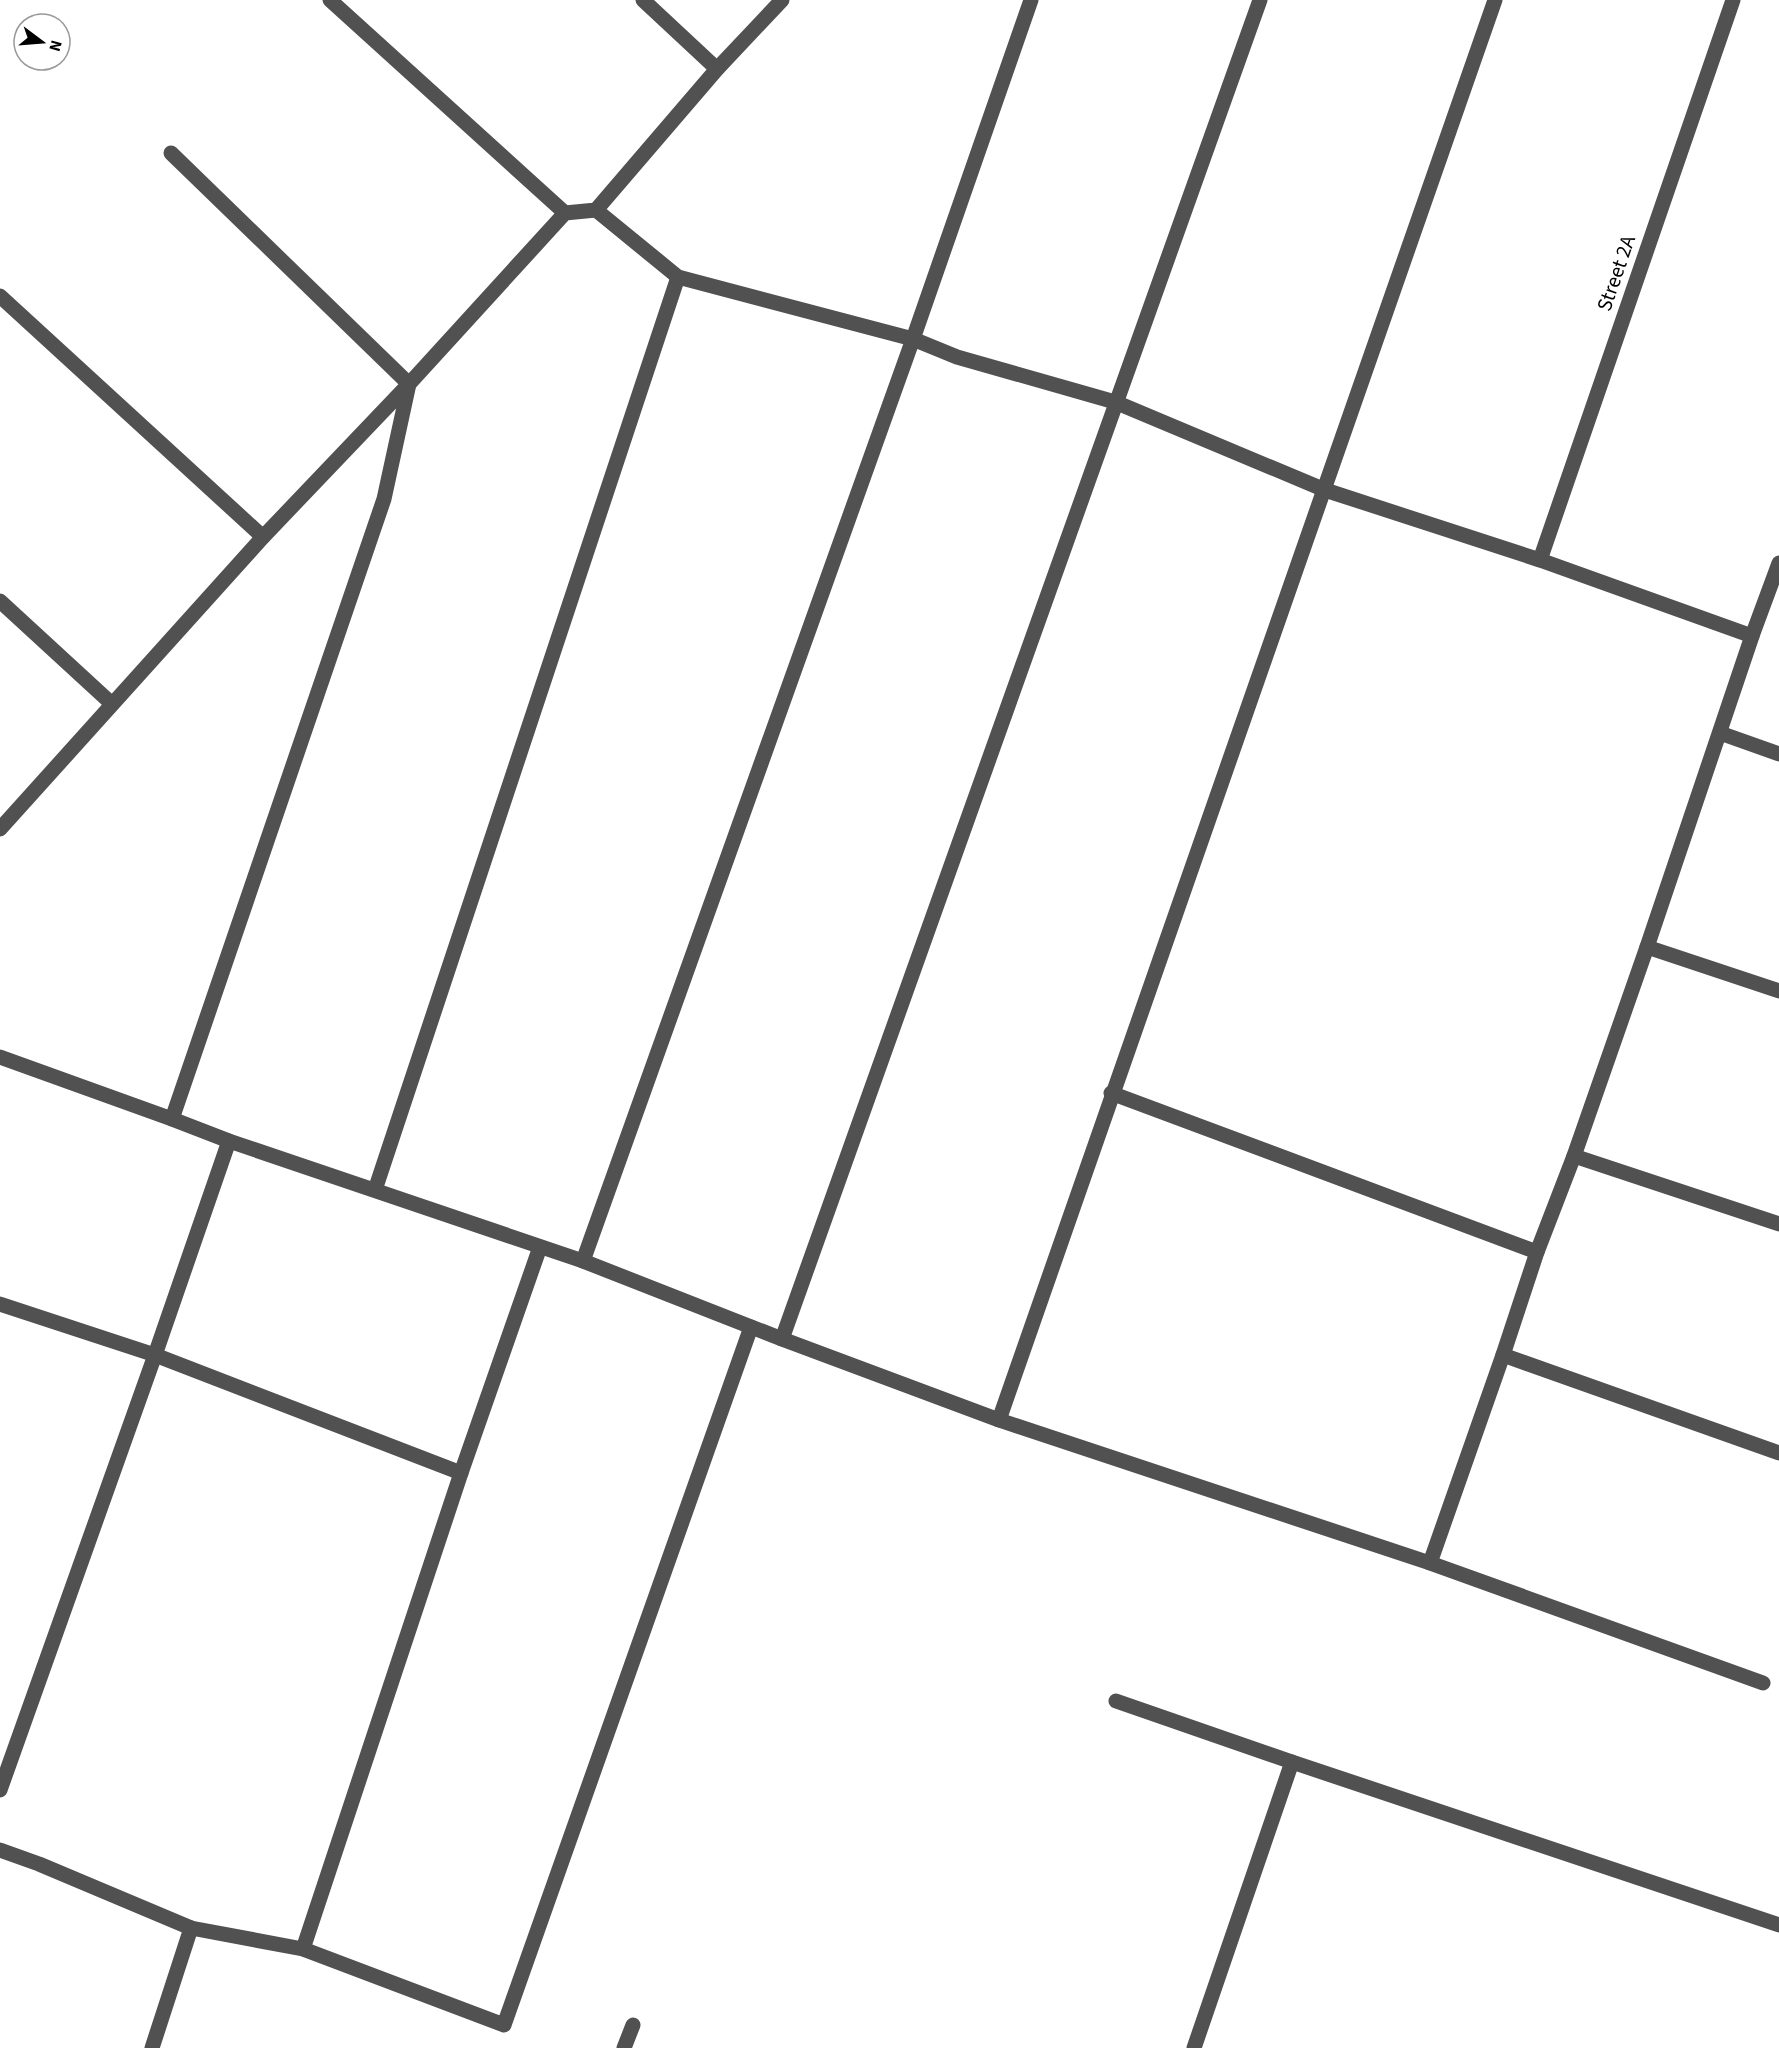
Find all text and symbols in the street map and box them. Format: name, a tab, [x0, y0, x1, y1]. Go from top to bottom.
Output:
north arrow	[12, 12, 72, 72]
text: N	[43, 38, 67, 54]
street label: Street 2A	[1589, 230, 1643, 315]

